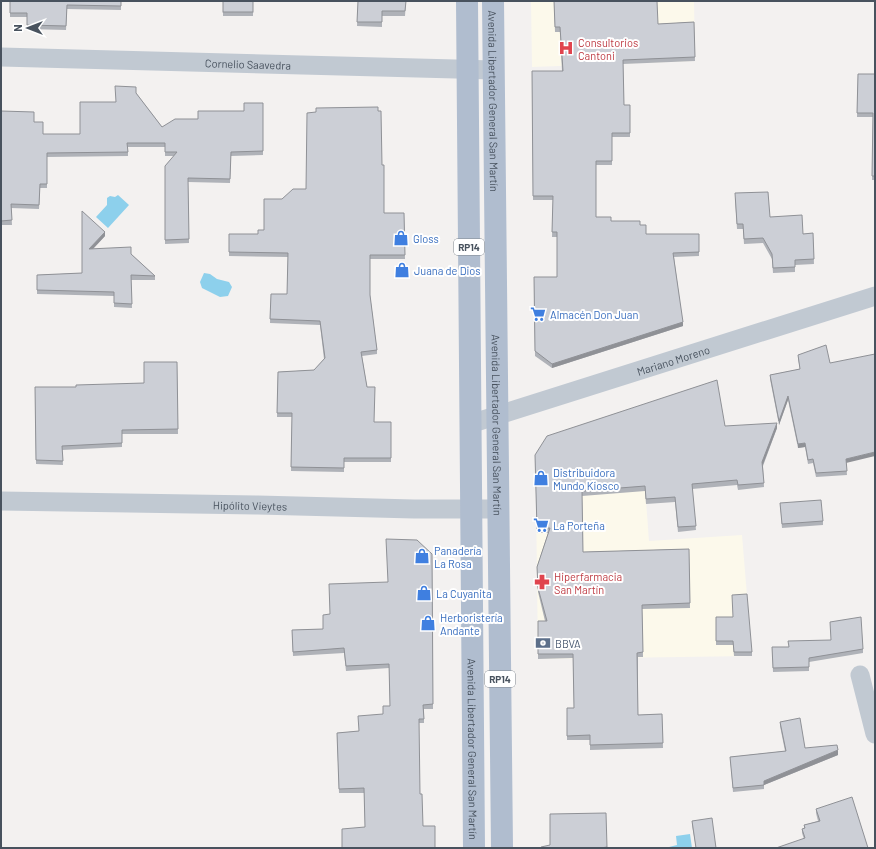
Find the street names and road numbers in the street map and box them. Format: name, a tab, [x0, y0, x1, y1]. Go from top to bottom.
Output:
street label: Avenida Libertador General San Martín	[487, 10, 502, 192]
street label: Cornelio Saavedra	[205, 56, 291, 71]
road number: RP14	[454, 239, 484, 255]
street label: Avenida Libertador General San Martín	[490, 334, 505, 516]
street label: Mariano Moreno	[635, 342, 711, 377]
street label: Hipólito Vieytes	[213, 498, 287, 512]
street label: Avenida Libertador General San Martín	[466, 658, 480, 840]
road number: RP14	[485, 671, 515, 687]

